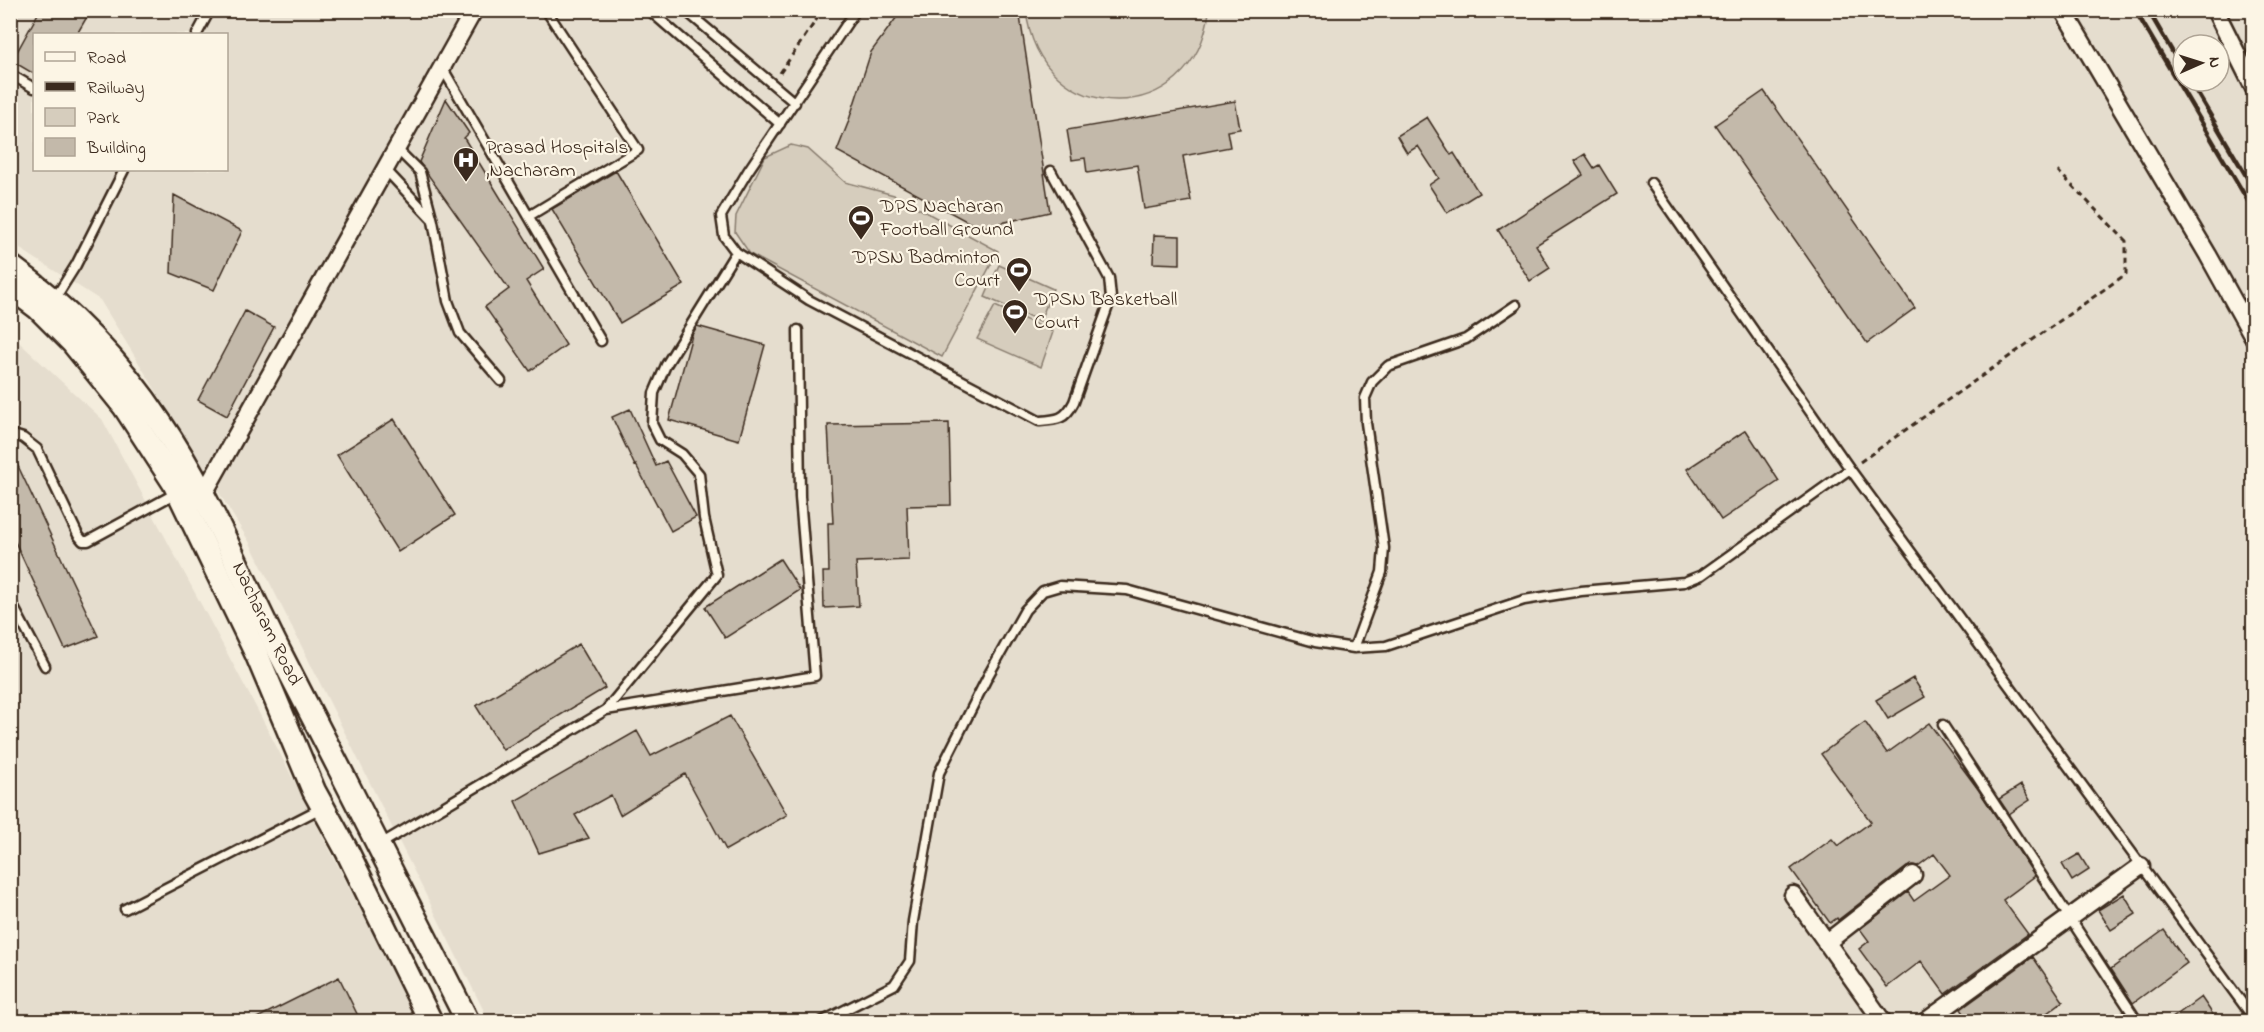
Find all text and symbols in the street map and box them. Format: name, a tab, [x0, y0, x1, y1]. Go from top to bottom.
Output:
legend	[33, 33, 228, 171]
north arrow	[2171, 33, 2231, 93]
text: Road	[87, 46, 126, 72]
text: N	[2202, 56, 2226, 69]
text: Railway	[87, 76, 144, 102]
text: Park	[87, 106, 120, 132]
place label: Prasad Hospitals ,Nacharam	[486, 134, 628, 186]
text: Building	[86, 136, 146, 163]
hospital icon: Prasad Hospitals ,Nacharam	[451, 145, 481, 183]
place label: DPS Nacharan Football Ground	[879, 193, 1013, 245]
sports icon: DPS Nacharan Football Ground	[846, 203, 876, 241]
place label: DPSN Badminton Court	[851, 244, 1000, 296]
sports icon: DPSN Badminton Court	[1004, 255, 1034, 293]
place label: DPSN Basketball Court	[1033, 286, 1177, 338]
sports icon: DPSN Basketball Court	[1000, 297, 1030, 335]
street label: Nacharam Road	[224, 557, 309, 691]

